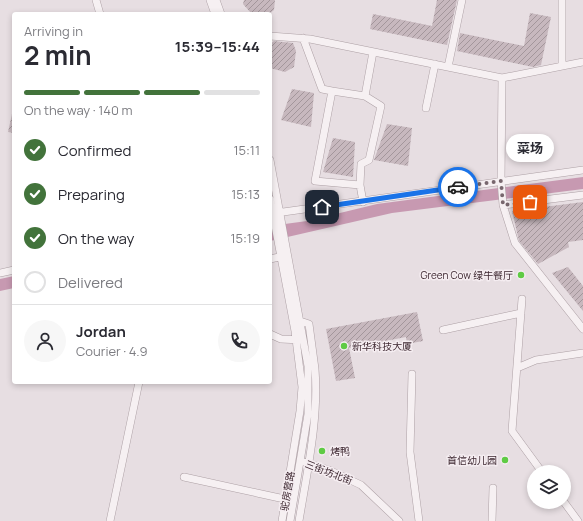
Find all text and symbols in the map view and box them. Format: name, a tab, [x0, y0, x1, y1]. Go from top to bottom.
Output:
text: Arriving in	[24, 22, 83, 40]
text: 15:39–15:44	[175, 36, 260, 57]
text: 2 min	[24, 37, 92, 73]
text: On the way · 140 m	[24, 101, 133, 119]
callout: 菜场	[506, 134, 554, 162]
icon: check	[24, 139, 46, 161]
text: 菜场	[517, 139, 543, 157]
text: Confirmed	[58, 140, 131, 161]
text: 15:11	[233, 141, 260, 159]
courier	[438, 167, 478, 207]
icon: car	[447, 176, 469, 198]
icon: check	[24, 183, 46, 205]
text: Preparing	[58, 184, 125, 205]
text: 15:13	[231, 185, 260, 203]
pin	[513, 185, 547, 219]
pin	[305, 190, 339, 224]
icon: bag	[519, 191, 541, 213]
icon: home	[311, 196, 333, 218]
icon: check	[24, 227, 46, 249]
text: On the way	[58, 228, 134, 249]
text: 15:19	[230, 229, 260, 247]
place label: Green Cow 绿牛餐厅	[420, 268, 513, 282]
marker: Green Cow 绿牛餐厅	[516, 270, 526, 280]
text: Delivered	[58, 272, 123, 293]
button: person	[24, 320, 66, 362]
button: phone	[218, 320, 260, 362]
text: Jordan	[76, 321, 126, 342]
place label: 新华科技大厦	[352, 339, 412, 353]
marker: 新华科技大厦	[339, 341, 349, 351]
text: Courier · 4.9	[76, 342, 148, 360]
place label: 烤鸭	[330, 444, 350, 458]
marker: 烤鸭	[317, 446, 327, 456]
place label: 首信幼儿园	[447, 453, 497, 467]
marker: 首信幼儿园	[500, 455, 510, 465]
street label: 三街坊北街	[303, 457, 355, 487]
map controls	[527, 465, 571, 509]
button: layers	[527, 465, 571, 509]
street label: 驼房营路	[277, 470, 297, 512]

